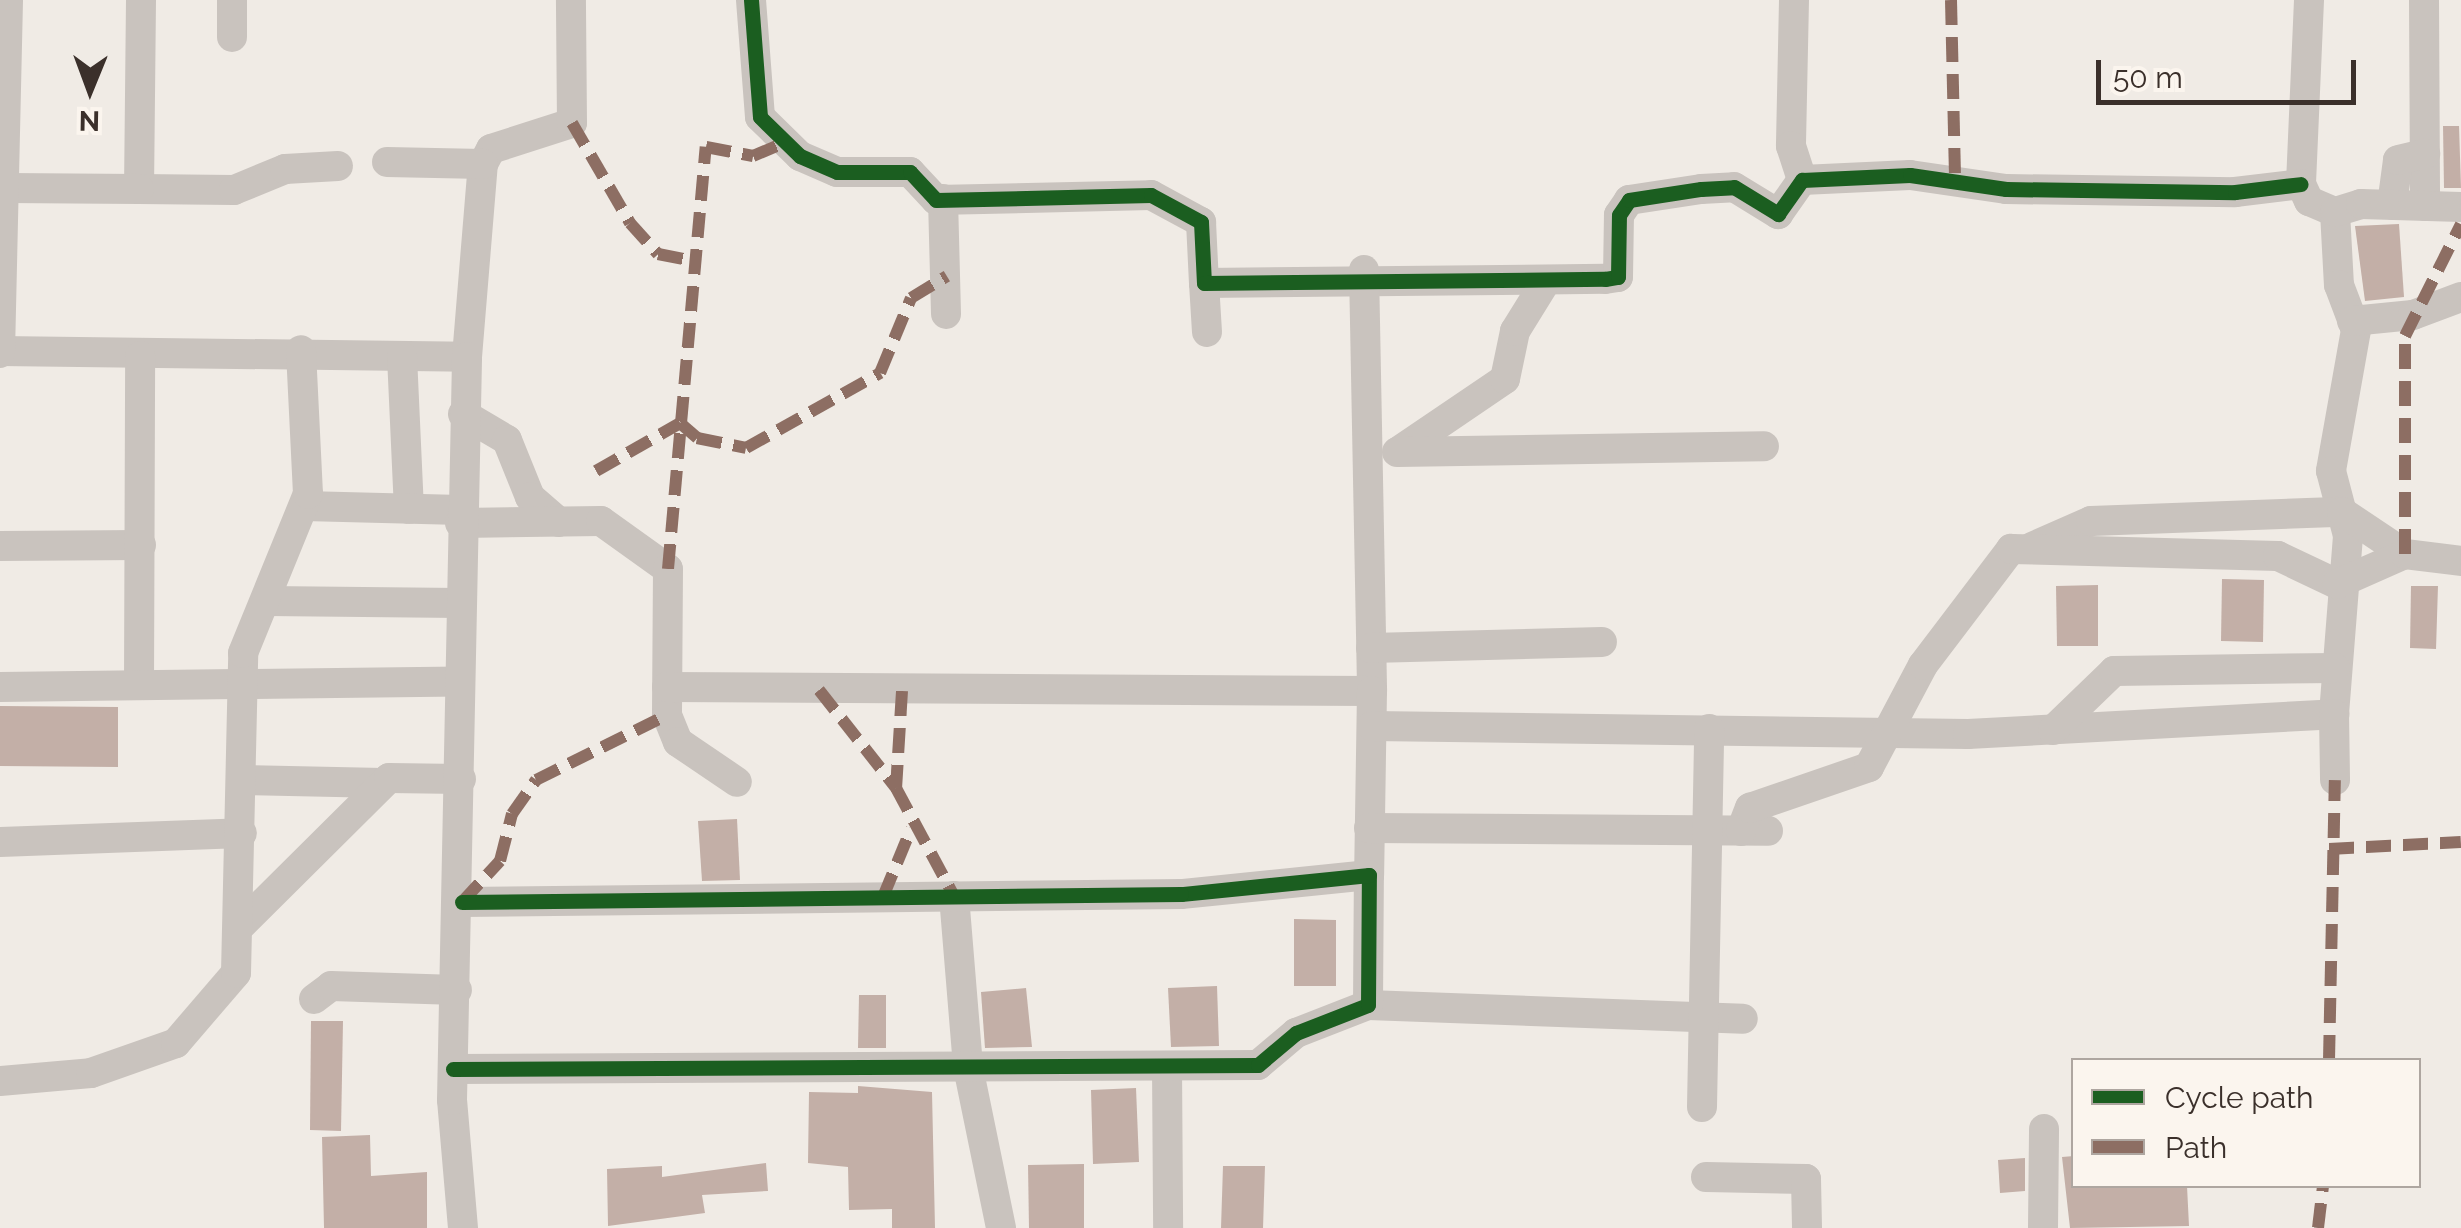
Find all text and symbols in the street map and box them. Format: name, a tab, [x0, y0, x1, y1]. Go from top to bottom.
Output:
north arrow	[40, 40, 140, 140]
scale bar	[2101, 40, 2361, 102]
text: 50 m	[2113, 60, 2183, 95]
text: N	[78, 104, 100, 137]
legend	[2071, 1058, 2421, 1188]
text: Cycle path	[2165, 1080, 2313, 1115]
text: Path	[2165, 1130, 2227, 1165]

